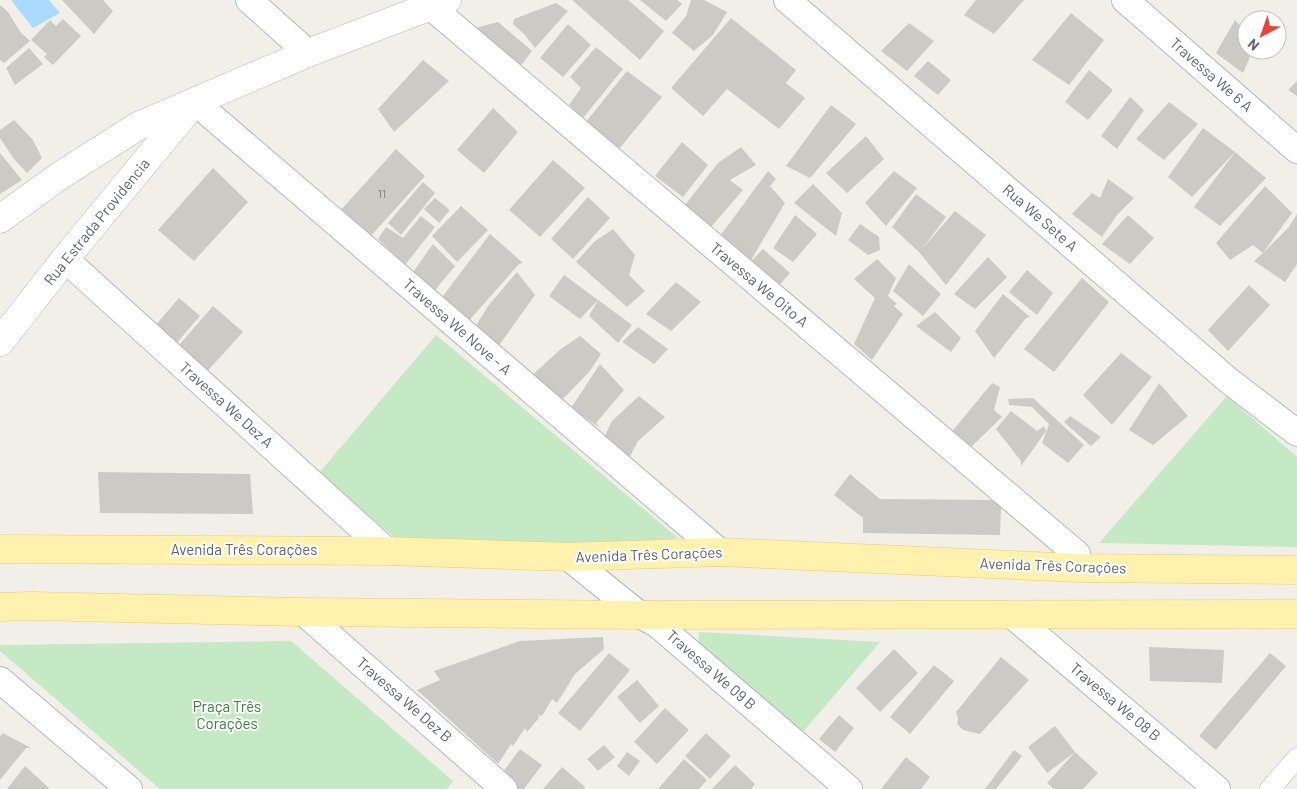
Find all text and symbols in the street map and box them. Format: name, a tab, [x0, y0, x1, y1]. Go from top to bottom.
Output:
north arrow	[1237, 10, 1287, 60]
street label: Travessa We 6 A	[1167, 33, 1257, 115]
text: N	[1244, 36, 1262, 55]
street label: Rua Estrada Providencia	[39, 154, 153, 288]
street label: Rua We Sete A	[1000, 180, 1082, 255]
house number: 11	[378, 186, 386, 200]
street label: Travessa We Oito A	[707, 238, 812, 330]
street label: Travessa We Nove - A	[400, 274, 516, 378]
street label: Travessa We Dez A	[176, 357, 277, 451]
street label: Avenida Três Corações	[171, 540, 317, 558]
street label: Avenida Três Corações	[575, 542, 723, 566]
street label: Avenida Três Corações	[979, 553, 1127, 577]
street label: Travessa We 09 B	[663, 626, 760, 713]
street label: Travessa We Dez B	[353, 653, 456, 745]
street label: Travessa We 08 B	[1067, 658, 1165, 744]
park label: Praça Três Corações	[193, 697, 261, 732]

